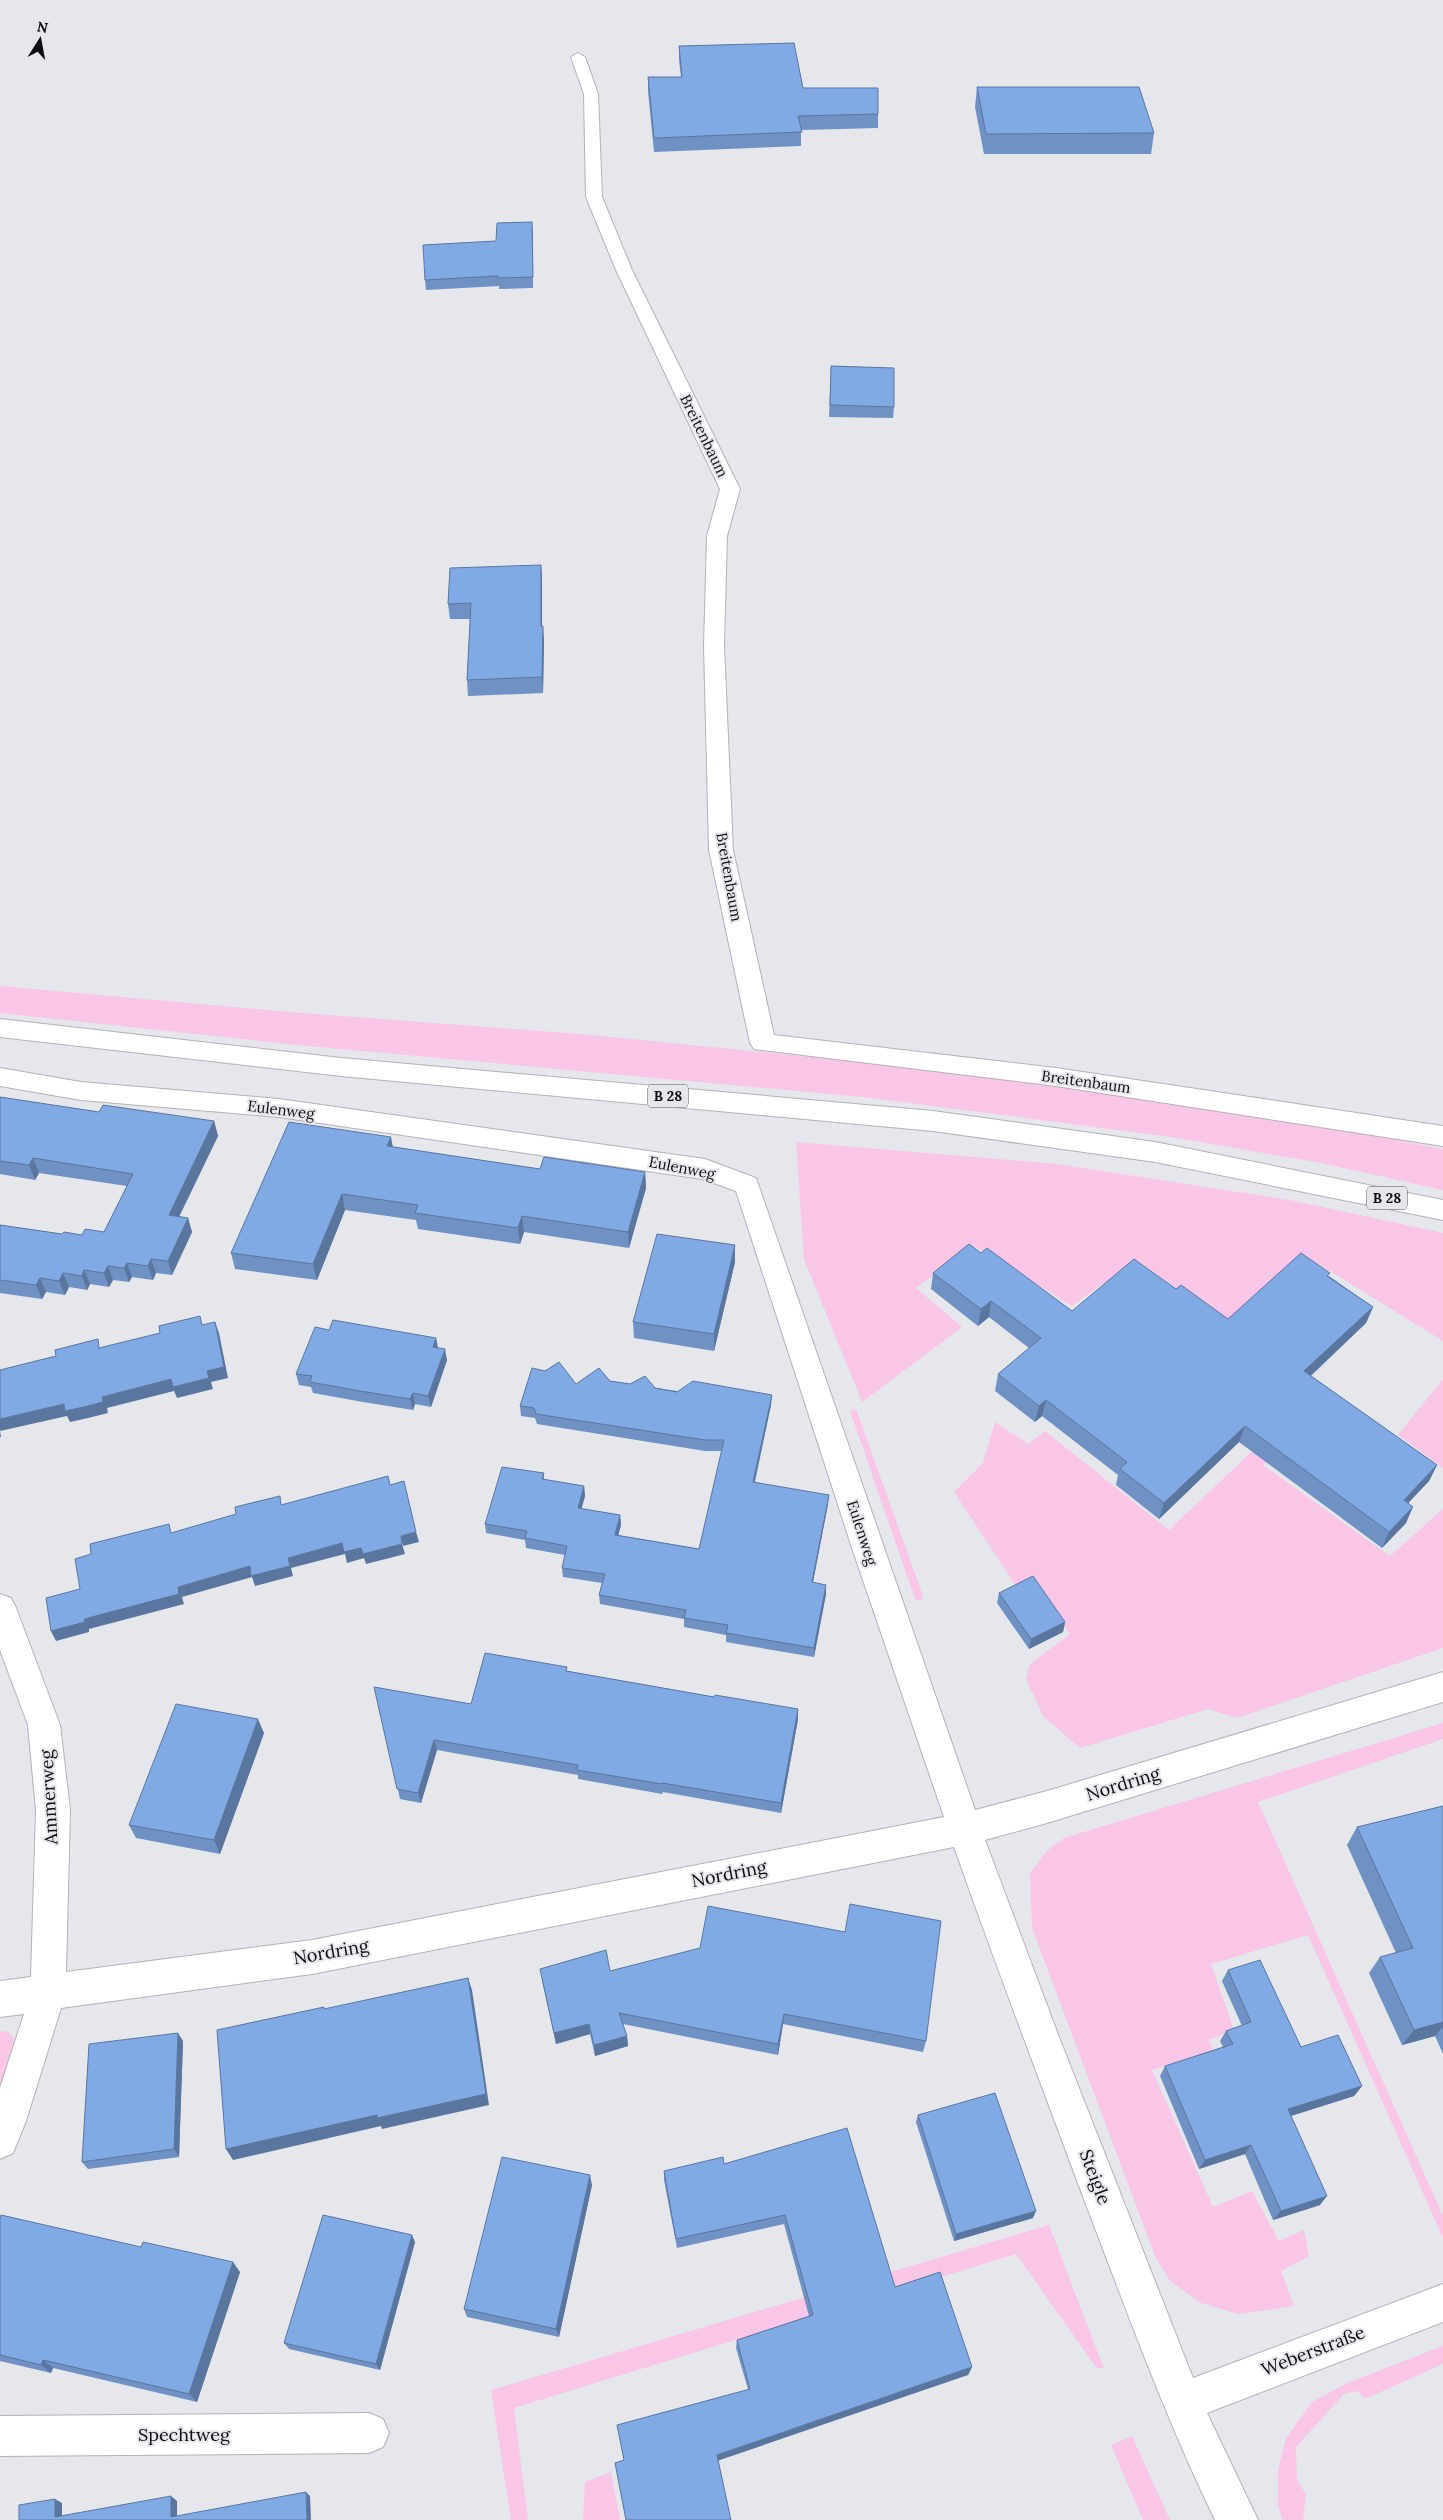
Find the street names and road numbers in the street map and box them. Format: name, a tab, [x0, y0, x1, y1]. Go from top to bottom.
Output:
street label: Breitenbaum	[676, 391, 733, 480]
street label: Breitenbaum	[712, 831, 747, 923]
street label: Breitenbaum	[1040, 1066, 1132, 1097]
road number: B 28	[648, 1084, 688, 1108]
street label: Eulenweg	[246, 1096, 316, 1123]
street label: Eulenweg	[647, 1152, 718, 1183]
road number: B 28	[1367, 1186, 1407, 1210]
street label: Eulenweg	[843, 1498, 882, 1569]
street label: Ammerweg	[34, 1748, 63, 1846]
street label: Nordring	[1083, 1761, 1164, 1806]
street label: Nordring	[689, 1855, 770, 1892]
street label: Nordring	[291, 1933, 371, 1969]
street label: Steigle	[1075, 2146, 1116, 2208]
street label: Weberstraße	[1258, 2320, 1368, 2381]
street label: Spechtweg	[138, 2423, 231, 2446]

